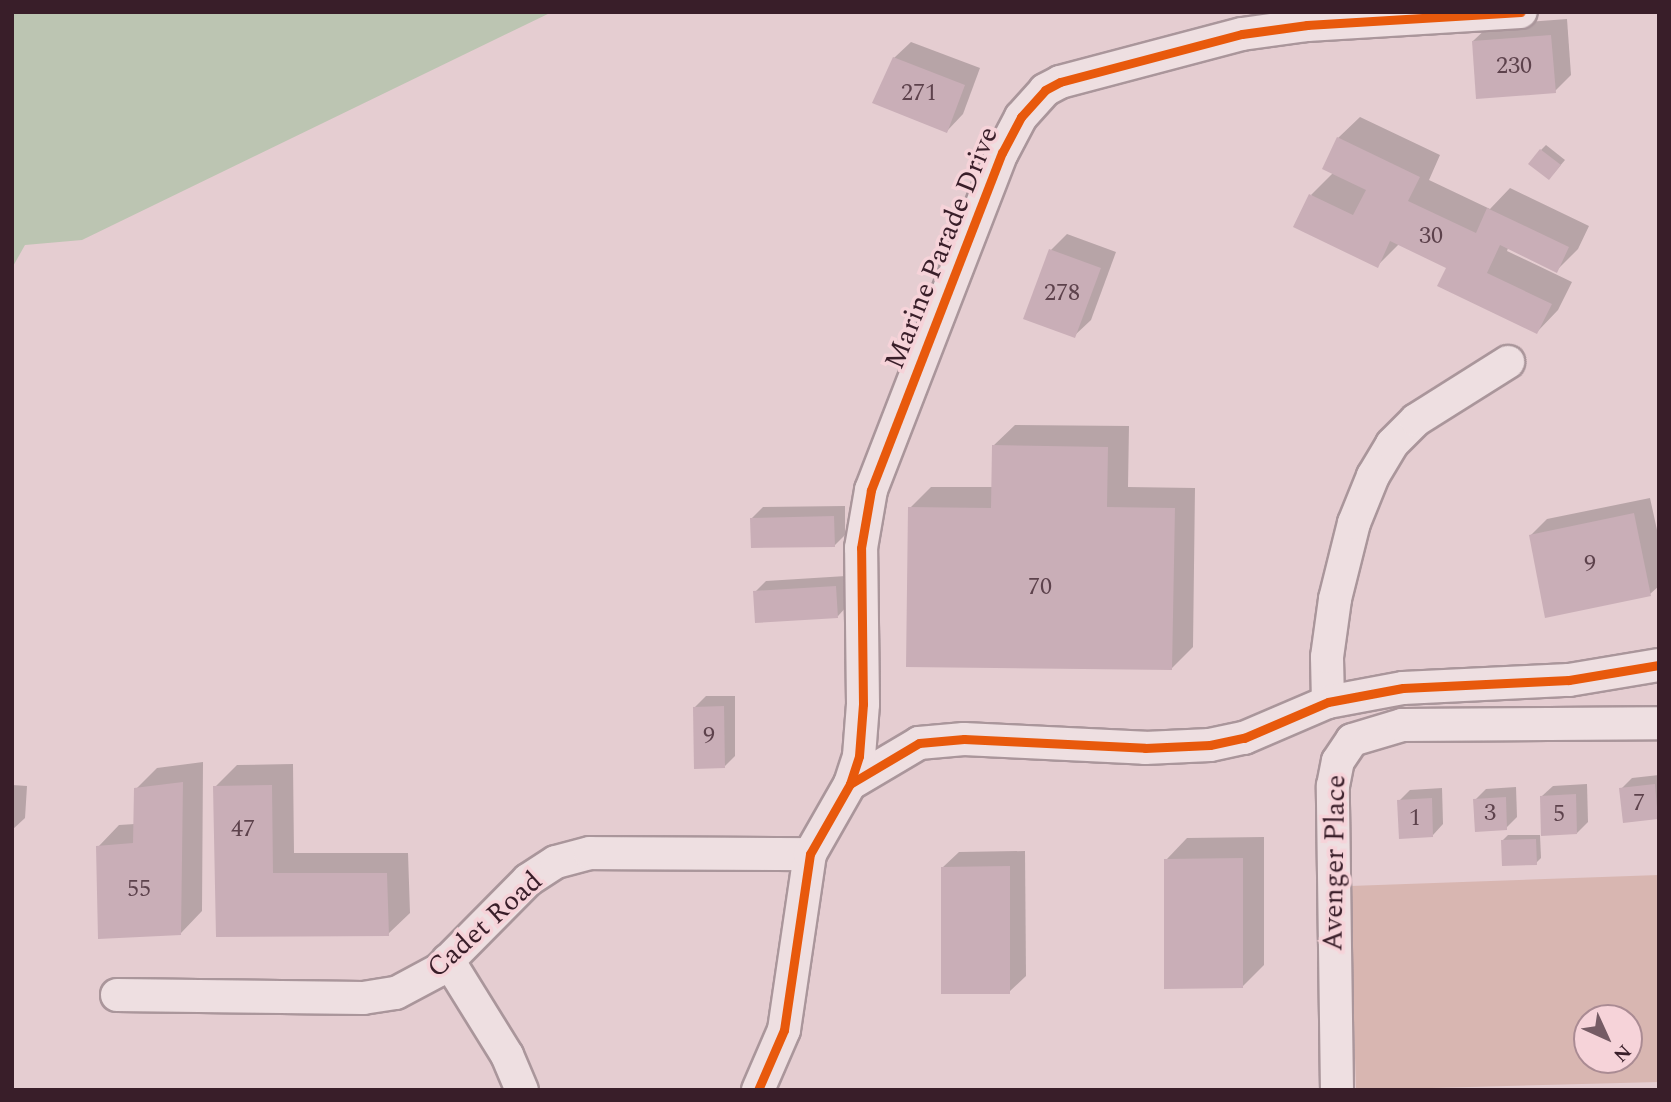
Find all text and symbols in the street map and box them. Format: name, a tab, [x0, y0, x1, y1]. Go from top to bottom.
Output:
house number: 230	[1496, 53, 1532, 81]
house number: 271	[901, 80, 937, 108]
street label: Marine Parade Drive	[878, 122, 1006, 374]
house number: 30	[1419, 223, 1443, 251]
house number: 278	[1044, 280, 1080, 308]
house number: 9	[1584, 551, 1596, 579]
house number: 70	[1028, 574, 1052, 602]
house number: 9	[703, 723, 715, 751]
street label: Avenger Place	[1317, 774, 1353, 952]
house number: 7	[1633, 790, 1645, 818]
house number: 3	[1484, 800, 1496, 828]
house number: 5	[1553, 801, 1565, 829]
house number: 1	[1409, 805, 1421, 833]
house number: 47	[231, 816, 255, 844]
street label: Cadet Road	[421, 865, 549, 985]
house number: 55	[127, 876, 151, 904]
north arrow	[1573, 1004, 1643, 1074]
text: N	[1606, 1037, 1638, 1069]

